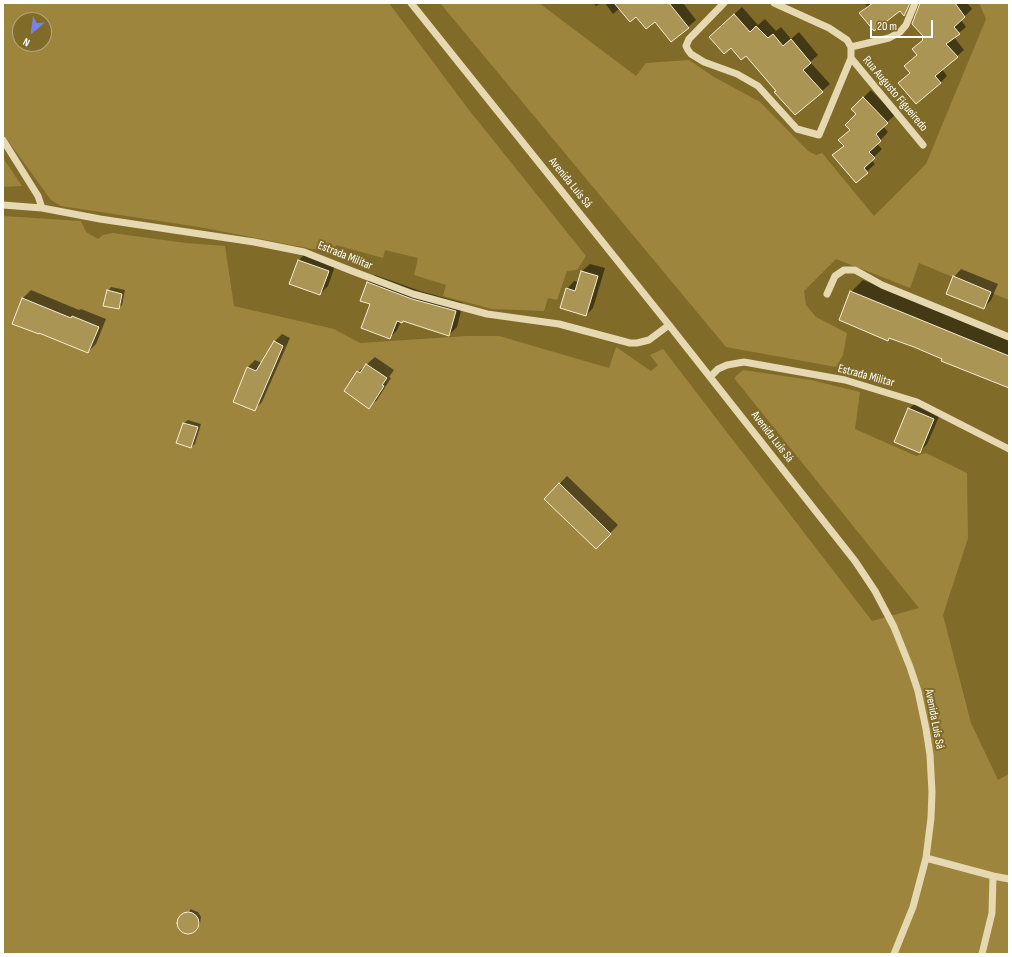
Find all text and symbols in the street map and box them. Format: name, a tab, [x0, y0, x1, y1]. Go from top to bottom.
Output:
north arrow	[12, 12, 52, 52]
scale bar	[872, 12, 935, 38]
text: 20 m	[877, 19, 897, 34]
text: N	[21, 35, 32, 49]
street label: Rua Augusto Figueiredo	[859, 53, 931, 135]
street label: Avenida Luís Sá	[545, 155, 595, 211]
street label: Estrada Militar	[315, 238, 375, 274]
street label: Estrada Militar	[836, 362, 896, 390]
street label: Avenida Luís Sá	[748, 409, 796, 465]
street label: Avenida Luís Sá	[921, 688, 947, 750]

